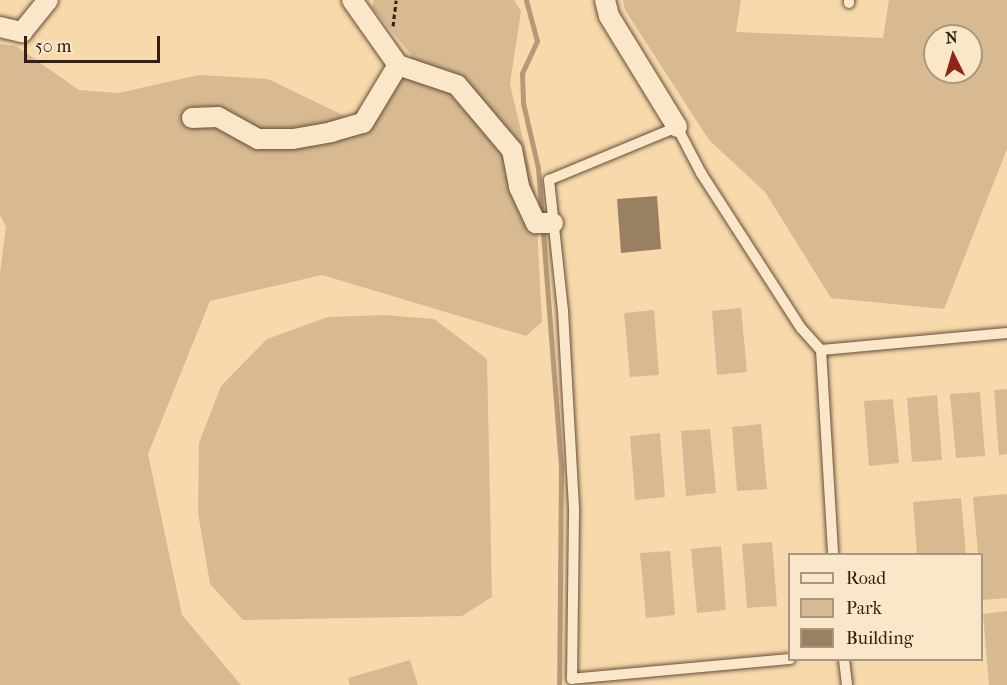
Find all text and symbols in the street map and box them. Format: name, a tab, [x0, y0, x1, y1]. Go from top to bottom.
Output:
scale bar	[27, 24, 164, 62]
north arrow	[923, 24, 983, 84]
text: N	[945, 28, 958, 48]
text: 50 m	[35, 36, 71, 57]
legend	[788, 553, 983, 661]
text: Road	[846, 568, 886, 589]
text: Park	[846, 598, 882, 619]
text: Building	[846, 628, 913, 649]

